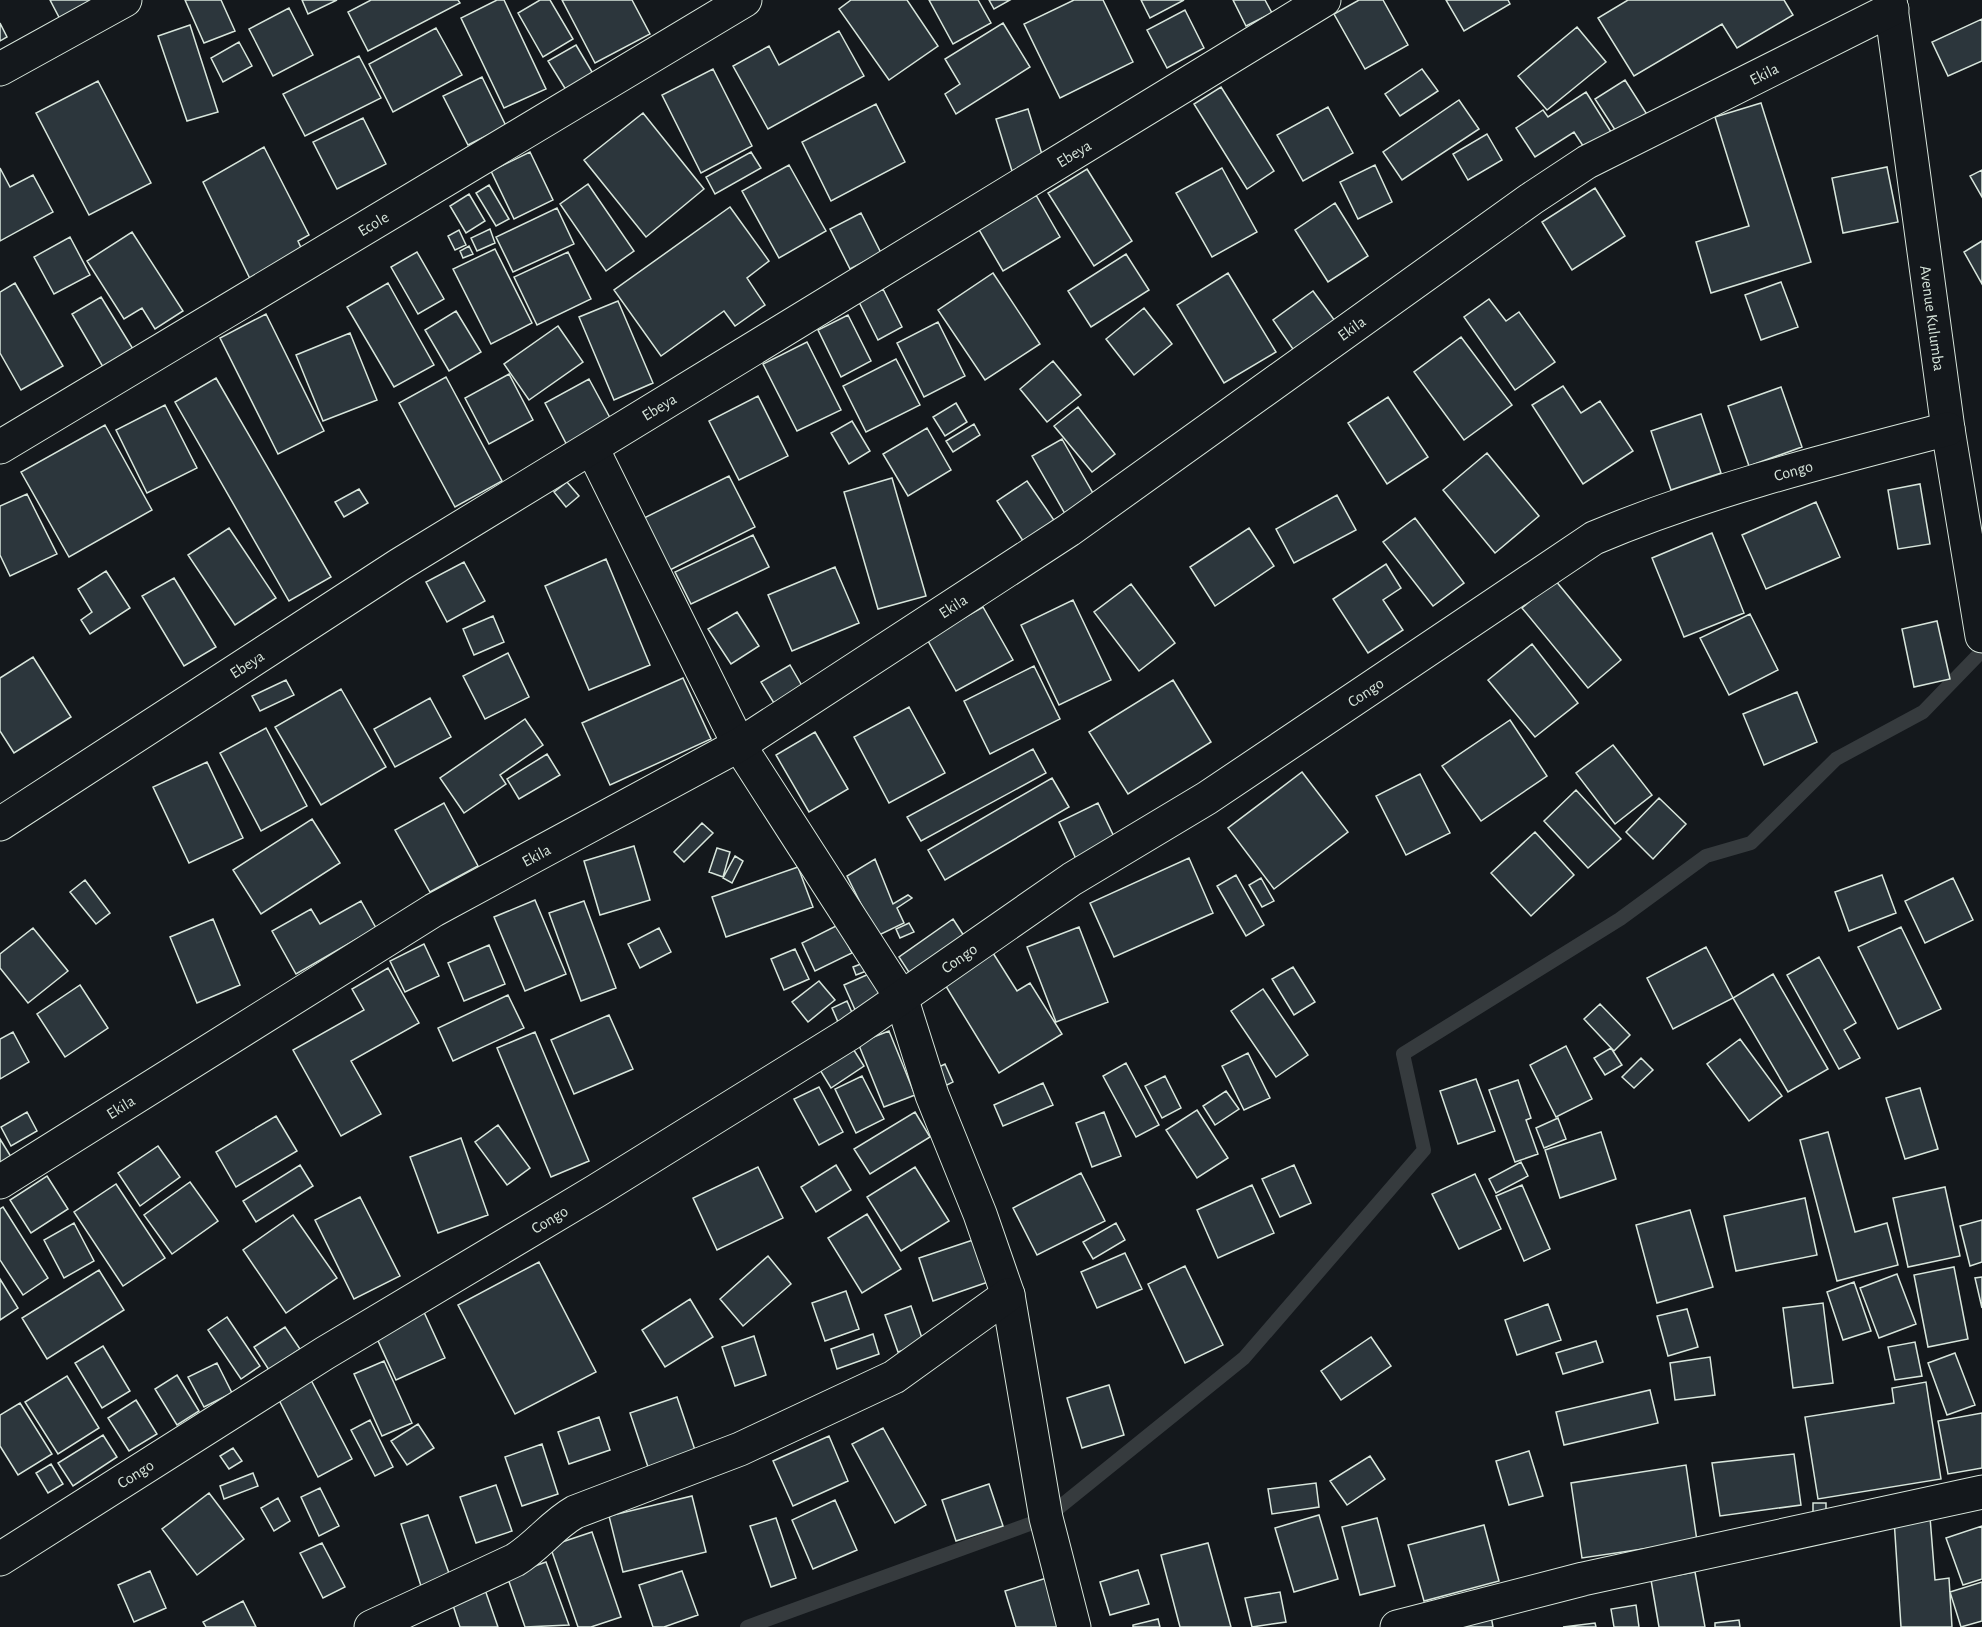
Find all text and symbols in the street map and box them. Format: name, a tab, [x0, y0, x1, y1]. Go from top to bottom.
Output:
street label: Ekila	[1747, 60, 1781, 88]
street label: Ebeya	[1054, 137, 1094, 170]
street label: Ecole	[355, 209, 392, 239]
street label: Avenue Kulumba	[1917, 264, 1947, 372]
street label: Ekila	[1335, 313, 1369, 344]
street label: Ebeya	[639, 391, 679, 424]
street label: Congo	[1772, 458, 1815, 484]
street label: Ekila	[936, 592, 970, 622]
street label: Ebeya	[227, 648, 267, 682]
street label: Congo	[1345, 675, 1387, 710]
street label: Ekila	[519, 842, 553, 870]
street label: Congo	[939, 941, 980, 976]
street label: Ekila	[104, 1093, 138, 1122]
street label: Congo	[529, 1203, 571, 1237]
street label: Congo	[115, 1457, 157, 1492]

